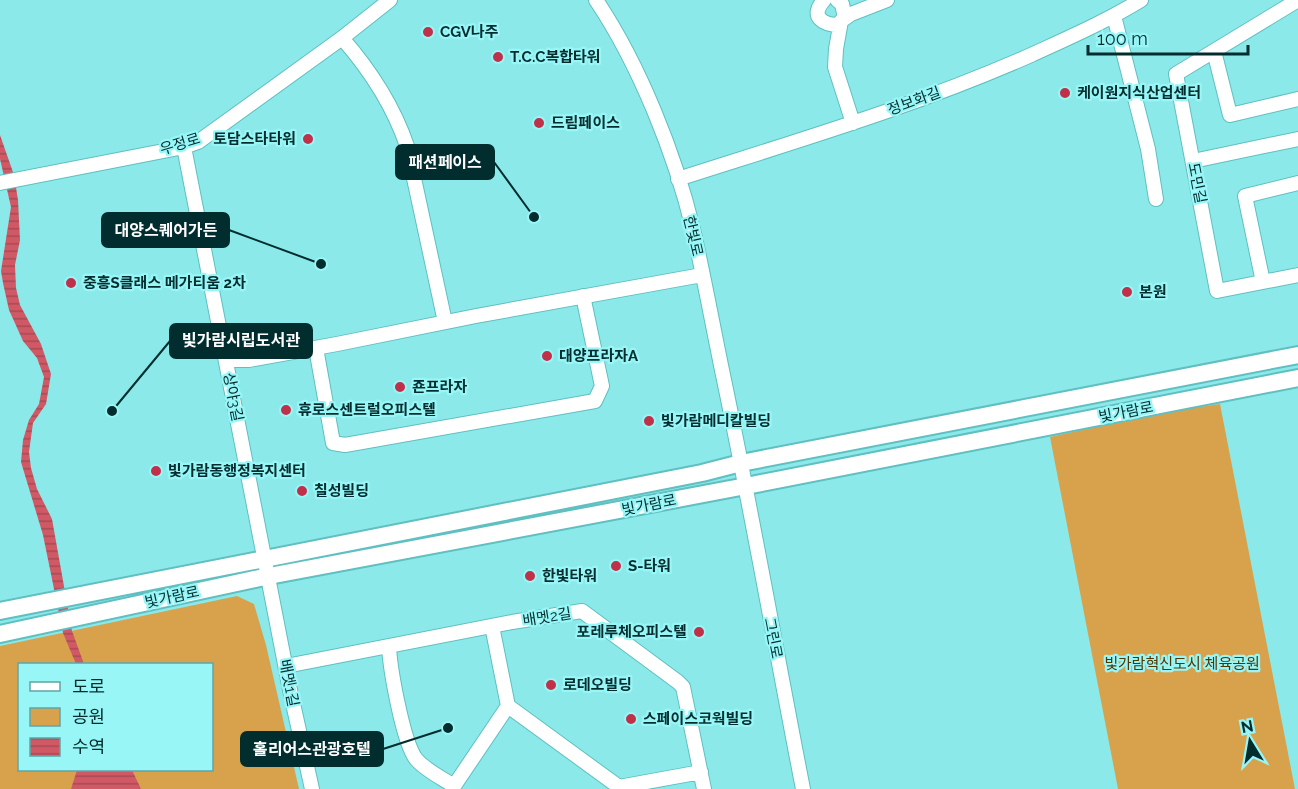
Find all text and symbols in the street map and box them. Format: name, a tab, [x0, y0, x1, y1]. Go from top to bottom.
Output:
scale bar	[1088, 18, 1248, 56]
place label: CGV나주	[440, 23, 499, 41]
marker: CGV나주	[421, 25, 435, 39]
text: 100 m	[1097, 28, 1148, 49]
place label: T.C.C복합타워	[510, 48, 601, 66]
marker: T.C.C복합타워	[491, 50, 505, 64]
street label: 정보화길	[885, 83, 943, 119]
place label: 케이원지식산업센터	[1077, 84, 1201, 102]
marker: 케이원지식산업센터	[1058, 86, 1072, 100]
place label: 드림페이스	[551, 114, 620, 132]
marker: 드림페이스	[532, 116, 546, 130]
street label: 우정로	[158, 129, 202, 159]
place label: 토담스타타워	[213, 130, 296, 148]
marker: 토담스타타워	[301, 132, 315, 146]
callout: 패션페이스	[396, 145, 494, 179]
text: 패션페이스	[408, 153, 482, 172]
street label: 도민길	[1184, 161, 1210, 205]
callout: 대양스퀘어가든	[102, 213, 229, 247]
street label: 한빛로	[680, 214, 706, 258]
text: 대양스퀘어가든	[114, 221, 218, 240]
place label: 중흥S클래스 메가티움 2차	[83, 274, 246, 292]
marker: 중흥S클래스 메가티움 2차	[64, 276, 78, 290]
place label: 본원	[1139, 283, 1167, 301]
marker: 본원	[1120, 285, 1134, 299]
callout: 빛가람시립도서관	[170, 324, 312, 358]
text: 빛가람시립도서관	[182, 331, 300, 350]
place label: 대양프라자A	[559, 347, 639, 365]
marker: 대양프라자A	[540, 349, 554, 363]
street label: 상야3길	[219, 371, 247, 423]
place label: 죤프라자	[412, 378, 467, 396]
marker: 죤프라자	[393, 380, 407, 394]
street label: 빛가람로	[1097, 398, 1155, 426]
place label: 휴로스센트럴오피스텔	[298, 401, 436, 419]
marker: 휴로스센트럴오피스텔	[279, 403, 293, 417]
place label: 빛가람메디칼빌딩	[661, 412, 771, 430]
marker: 빛가람메디칼빌딩	[642, 414, 656, 428]
place label: 빛가람동행정복지센터	[168, 462, 306, 480]
marker: 빛가람동행정복지센터	[149, 464, 163, 478]
place label: 칠성빌딩	[314, 482, 369, 500]
marker: 칠성빌딩	[295, 484, 309, 498]
street label: 빛가람로	[620, 491, 678, 519]
place label: S-타워	[628, 557, 671, 575]
marker: S-타워	[609, 559, 623, 573]
place label: 한빛타워	[542, 567, 597, 585]
marker: 한빛타워	[523, 569, 537, 583]
street label: 빛가람로	[143, 582, 201, 612]
street label: 배멧2길	[521, 604, 573, 630]
street label: 그린로	[760, 616, 786, 660]
place label: 포레루체오피스텔	[577, 623, 687, 641]
marker: 포레루체오피스텔	[692, 625, 706, 639]
park label: 빛가람혁신도시 체육공원	[1104, 655, 1260, 673]
street label: 배멧1길	[276, 658, 302, 708]
legend	[18, 663, 213, 771]
text: 도로	[72, 676, 105, 697]
place label: 로데오빌딩	[563, 676, 632, 694]
marker: 로데오빌딩	[544, 678, 558, 692]
text: 공원	[72, 706, 105, 727]
place label: 스페이스코웍빌딩	[643, 710, 753, 728]
north arrow	[1220, 711, 1280, 771]
marker: 스페이스코웍빌딩	[624, 712, 638, 726]
text: N	[1239, 716, 1255, 737]
callout: 홀리어스관광호텔	[241, 732, 383, 766]
text: 수역	[72, 736, 105, 757]
text: 홀리어스관광호텔	[253, 740, 371, 759]

